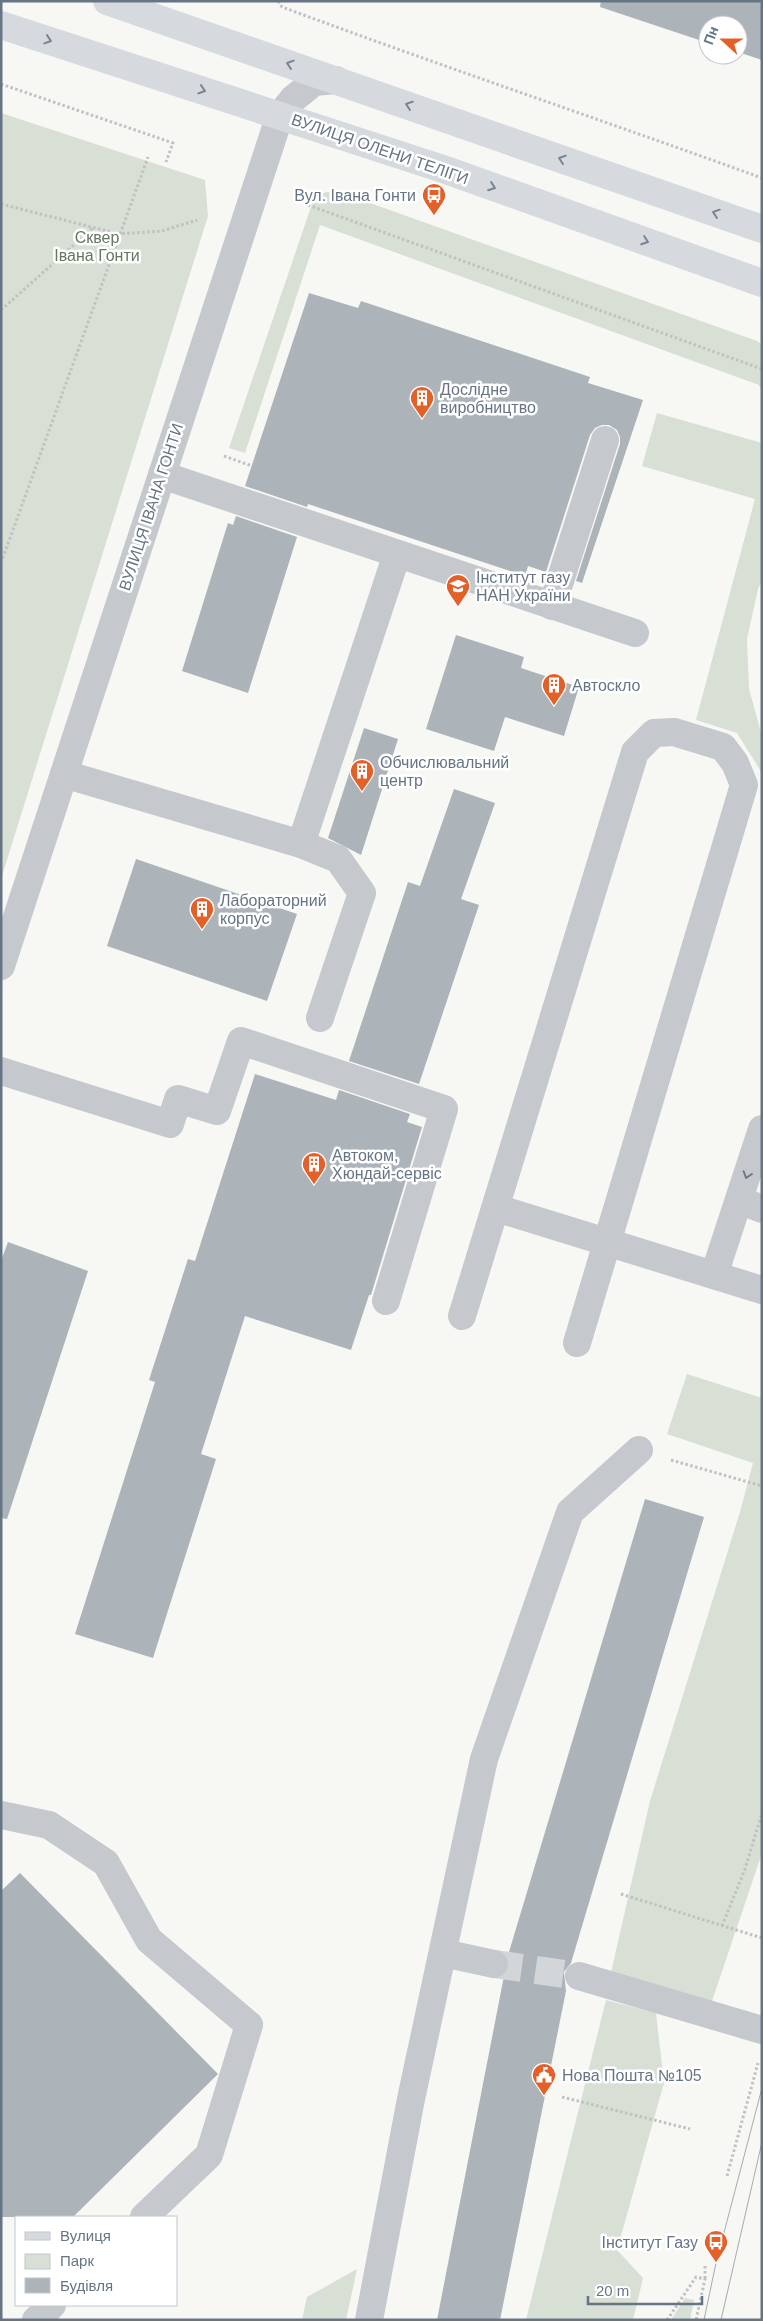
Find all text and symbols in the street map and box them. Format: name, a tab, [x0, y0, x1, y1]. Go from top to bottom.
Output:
north arrow	[698, 15, 748, 65]
text: Пн	[700, 24, 722, 47]
one-way arrow	[43, 34, 51, 44]
one-way arrow	[287, 60, 295, 70]
one-way arrow	[198, 84, 206, 94]
one-way arrow	[405, 101, 414, 111]
street label: ВУЛИЦЯ ОЛЕНИ ТЕЛІГИ	[289, 111, 471, 187]
one-way arrow	[559, 155, 567, 165]
one-way arrow	[488, 181, 496, 191]
bus stop icon: Вул. Івана Гонти	[421, 182, 447, 216]
place label: Вул. Івана Гонти	[294, 187, 416, 204]
one-way arrow	[712, 209, 720, 219]
park label: Сквер Івана Гонти	[54, 229, 140, 264]
one-way arrow	[641, 235, 649, 245]
place label: Дослідне виробництво	[440, 381, 536, 416]
building icon: Дослідне виробництво	[409, 385, 435, 419]
street label: ВУЛИЦЯ ІВАНА ГОНТИ	[116, 421, 186, 593]
place label: Інститут газу НАН України	[476, 569, 571, 604]
school or university icon: Інститут газу НАН України	[445, 573, 471, 607]
building icon: Автоскло	[541, 672, 567, 706]
place label: Автоскло	[572, 677, 641, 694]
place label: Обчислювальний центр	[380, 754, 509, 789]
building icon: Обчислювальний центр	[349, 758, 375, 792]
place label: Лабораторний корпус	[220, 892, 327, 927]
building icon: Лабораторний корпус	[189, 896, 215, 930]
place label: Автоком, Хюндай-сервіс	[332, 1147, 442, 1182]
building icon: Автоком, Хюндай-сервіс	[301, 1151, 327, 1185]
one-way arrow	[742, 1170, 752, 1179]
public building icon: Нова Пошта №105	[531, 2062, 557, 2096]
place label: Нова Пошта №105	[562, 2067, 702, 2084]
legend	[15, 2216, 178, 2306]
text: Вулиця	[60, 2227, 111, 2244]
bus stop icon: Інститут Газу	[703, 2229, 729, 2263]
place label: Інститут Газу	[602, 2234, 698, 2251]
text: Парк	[60, 2252, 94, 2269]
scale bar	[588, 2274, 702, 2306]
text: Будівля	[60, 2277, 113, 2294]
text: 20 m	[596, 2282, 629, 2299]

